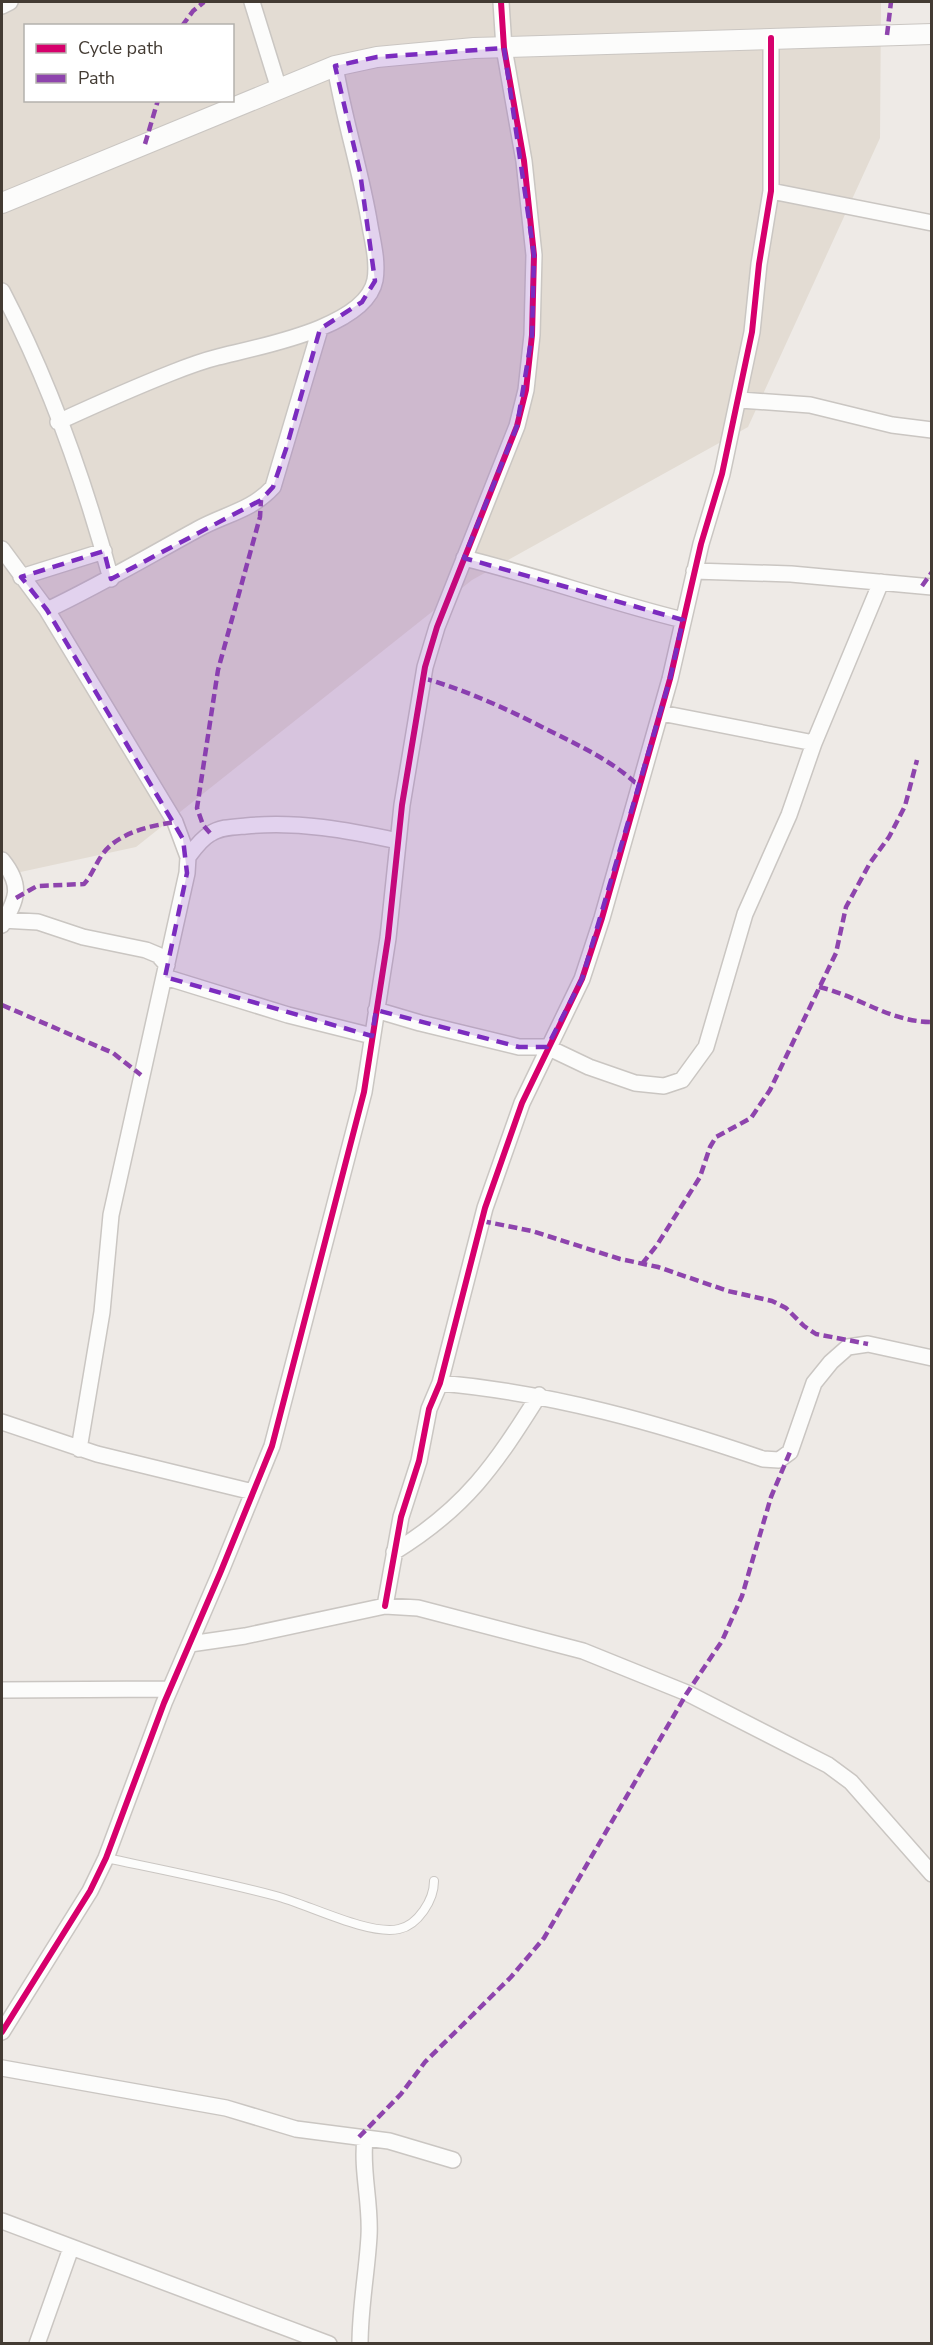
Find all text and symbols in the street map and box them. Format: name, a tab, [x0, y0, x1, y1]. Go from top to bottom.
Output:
legend	[24, 24, 234, 102]
text: Cycle path	[78, 36, 163, 60]
text: Path	[78, 66, 115, 90]

